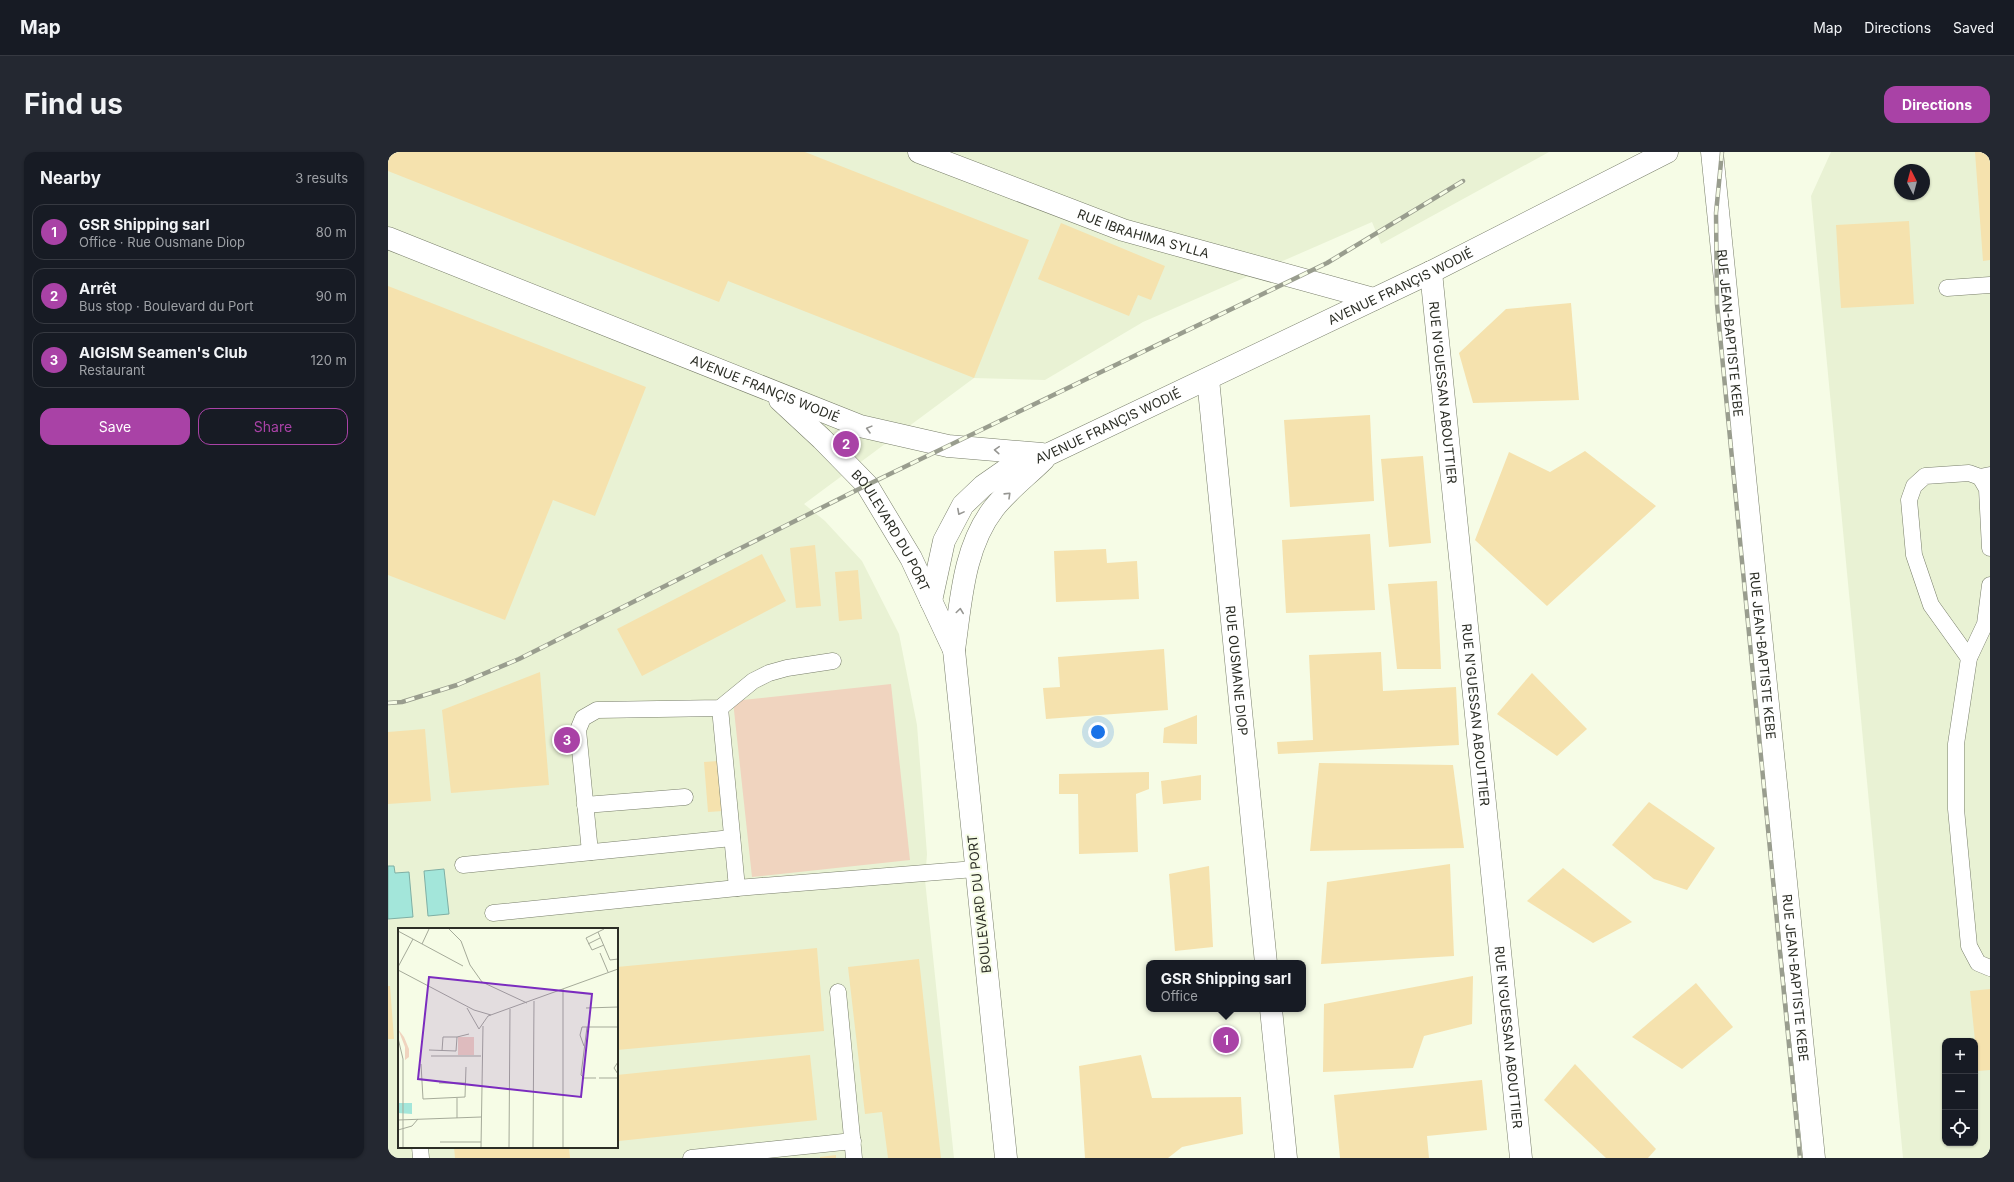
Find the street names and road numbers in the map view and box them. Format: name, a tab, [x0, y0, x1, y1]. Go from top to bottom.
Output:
street label: RUE IBRAHIMA SYLLA	[1075, 205, 1211, 261]
street label: AVENUE FRANÇIS WODIÉ	[1325, 244, 1476, 328]
street label: RUE JEAN-BAPTISTE KEBE	[1714, 248, 1747, 418]
street label: RUE N'GUESSAN ABOUTTIER	[1426, 300, 1460, 484]
street label: AVENUE FRANÇIS WODIÉ	[688, 351, 842, 425]
street label: AVENUE FRANÇIS WODIÉ	[1033, 384, 1183, 466]
street label: BOULEVARD DU PORT	[848, 466, 933, 594]
street label: RUE JEAN-BAPTISTE KEBE	[1747, 571, 1779, 740]
street label: RUE OUSMANE DIOP	[1223, 605, 1251, 736]
street label: RUE N'GUESSAN ABOUTTIER	[1459, 623, 1493, 807]
street label: BOULEVARD DU PORT	[964, 834, 994, 974]
street label: RUE JEAN-BAPTISTE KEBE	[1779, 893, 1812, 1062]
street label: RUE N'GUESSAN ABOUTTIER	[1491, 945, 1526, 1129]

